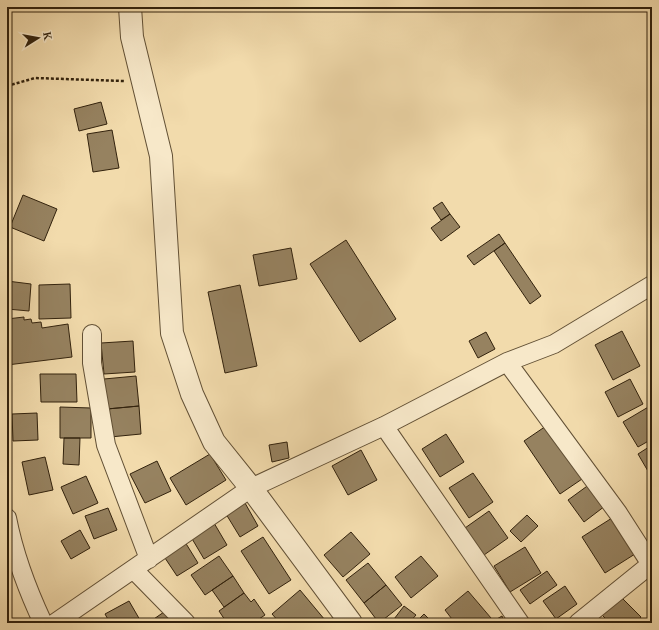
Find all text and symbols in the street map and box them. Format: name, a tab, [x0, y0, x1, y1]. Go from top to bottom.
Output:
north arrow	[18, 18, 58, 58]
text: K	[39, 30, 56, 42]

